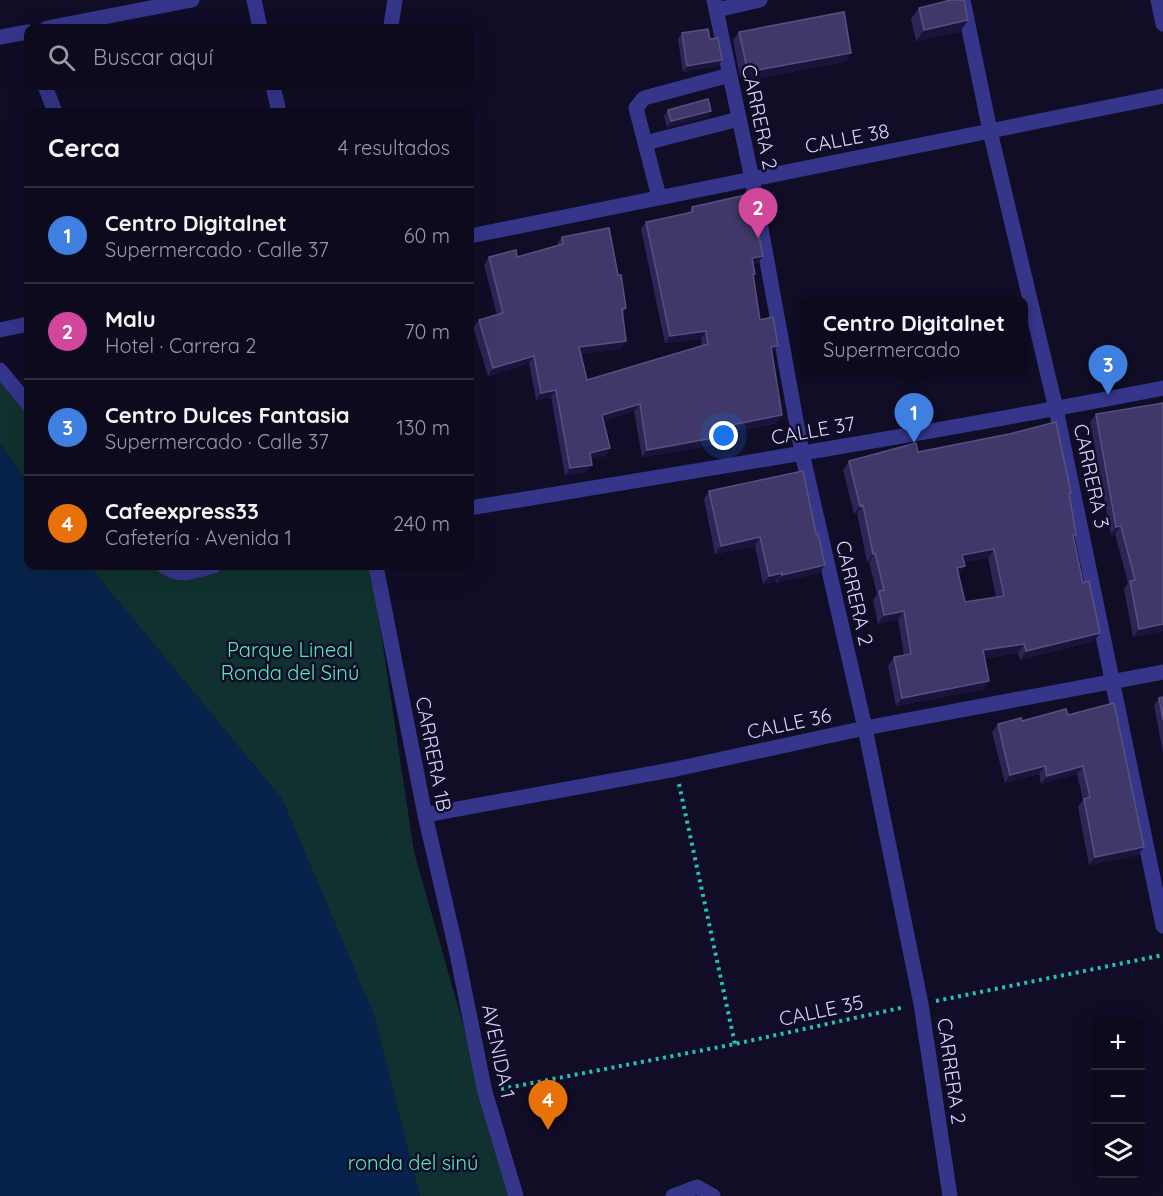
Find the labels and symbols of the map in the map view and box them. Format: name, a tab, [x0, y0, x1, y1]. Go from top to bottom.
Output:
street label: CARRERA 2	[737, 62, 783, 172]
street label: CALLE 38	[803, 118, 891, 158]
pin: 2	[738, 188, 777, 238]
pin: 3	[1088, 346, 1128, 395]
pin: 1	[894, 394, 934, 443]
street label: CALLE 37	[769, 410, 857, 450]
your location	[709, 421, 738, 450]
street label: CARRERA 3	[1069, 421, 1115, 531]
street label: CARRERA 2	[831, 538, 879, 648]
park label: Parque Lineal Ronda del Sinú	[221, 637, 359, 685]
street label: CARRERA 1B	[411, 694, 457, 814]
street label: CALLE 36	[745, 702, 834, 744]
street label: CALLE 35	[777, 989, 865, 1031]
street label: AVENIDA 1	[477, 1002, 521, 1100]
street label: CARRERA 2	[932, 1016, 972, 1126]
pin: 4	[528, 1080, 568, 1130]
park label: ronda del sinú	[348, 1150, 478, 1175]

